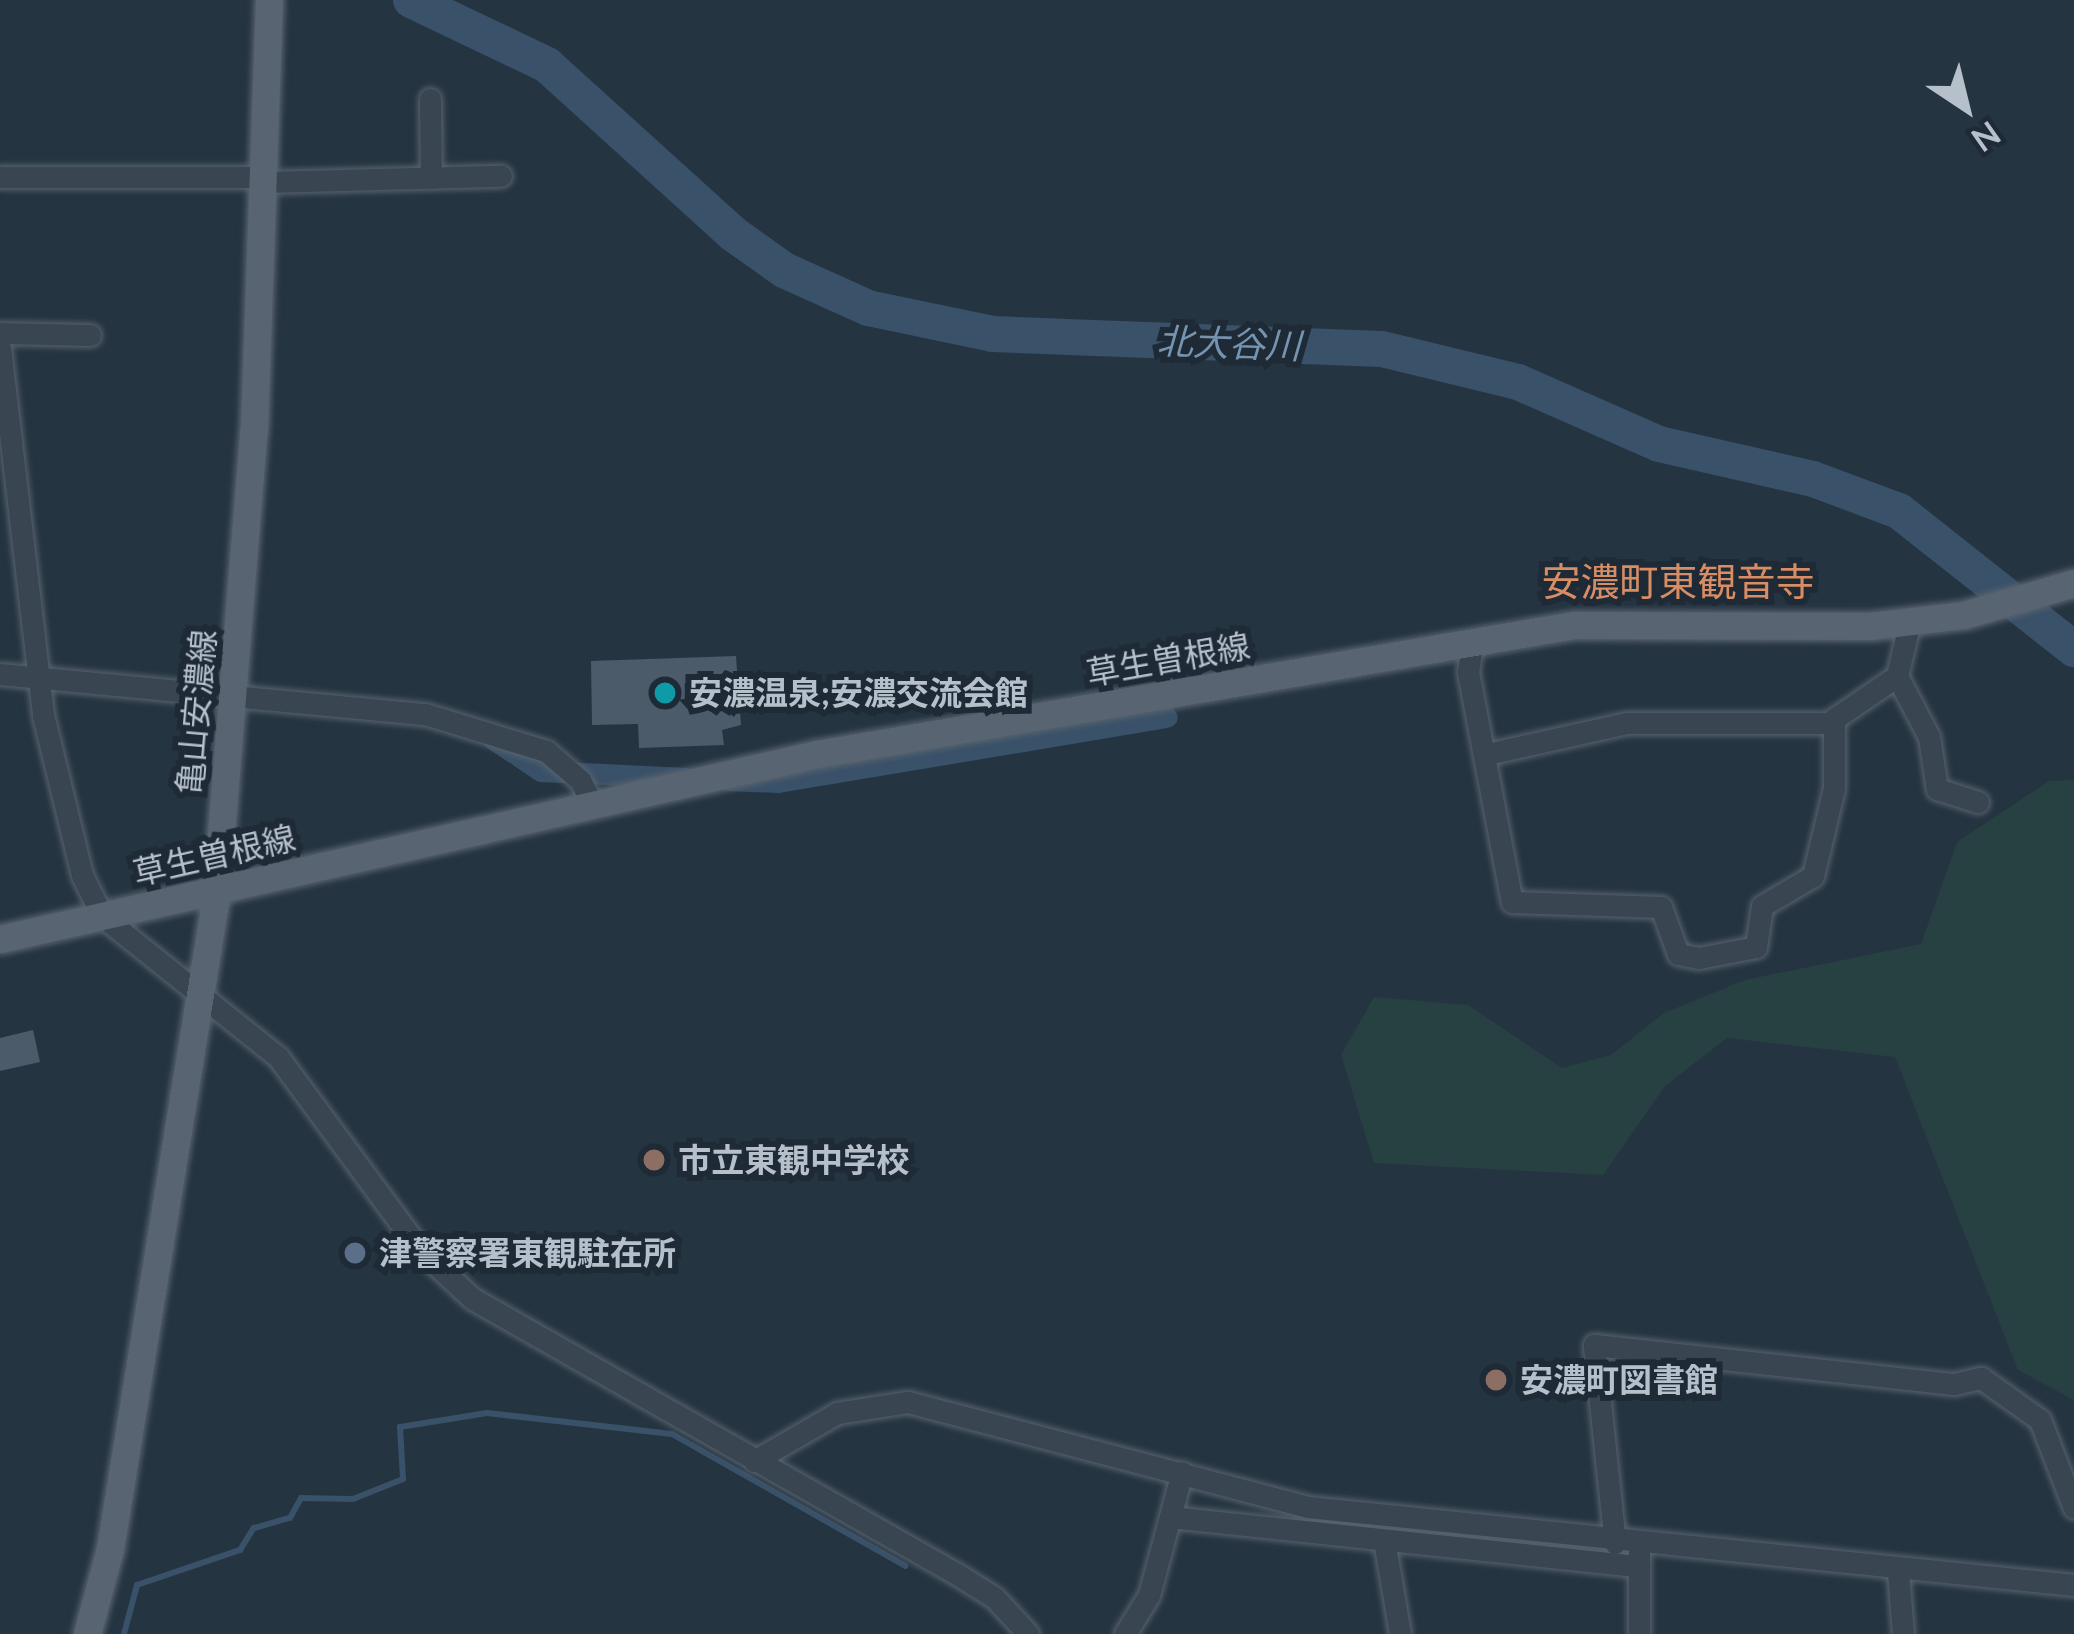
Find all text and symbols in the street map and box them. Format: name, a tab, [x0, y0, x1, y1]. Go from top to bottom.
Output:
north arrow	[1906, 48, 2026, 168]
text: N	[1965, 114, 2009, 161]
water label: 北大谷川	[1156, 319, 1302, 367]
district label: 安濃町東観音寺	[1542, 558, 1814, 604]
street label: 草生曽根線	[1083, 625, 1253, 693]
street label: 亀山安濃線	[169, 628, 223, 796]
place label: 安濃温泉;安濃交流会館	[689, 673, 1028, 713]
marker: 安濃温泉;安濃交流会館	[652, 680, 678, 706]
street label: 草生曽根線	[129, 817, 299, 893]
place label: 市立東観中学校	[678, 1140, 909, 1180]
marker: 市立東観中学校	[641, 1147, 667, 1173]
place label: 津警察署東観駐在所	[379, 1233, 676, 1273]
marker: 津警察署東観駐在所	[342, 1240, 368, 1266]
place label: 安濃町図書館	[1520, 1360, 1718, 1400]
marker: 安濃町図書館	[1483, 1367, 1509, 1393]

